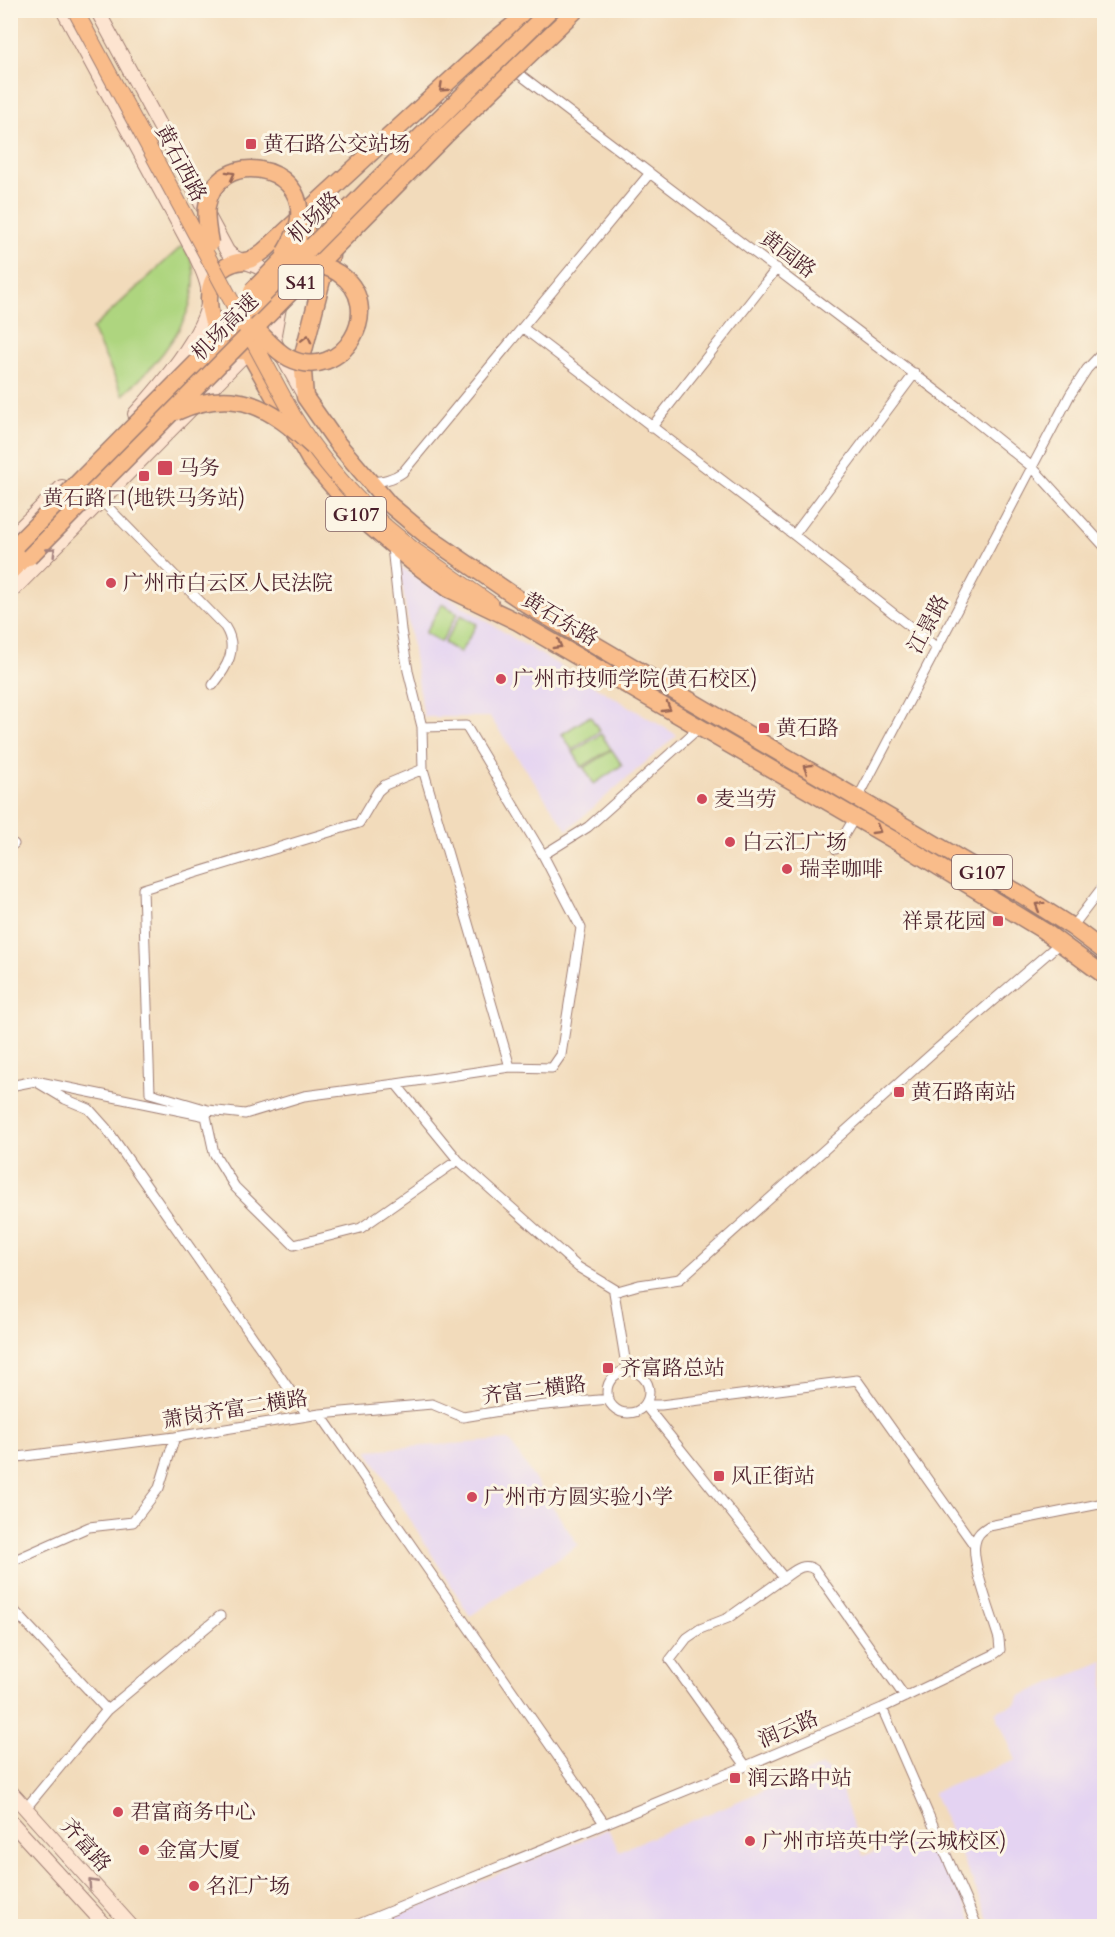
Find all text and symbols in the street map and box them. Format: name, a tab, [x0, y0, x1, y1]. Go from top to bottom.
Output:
one-way arrow	[439, 80, 450, 91]
street label: 黄石西路	[148, 119, 213, 207]
place label: 黄石路公交站场	[263, 130, 410, 159]
marker: 黄石路公交站场	[244, 137, 258, 151]
one-way arrow	[225, 171, 235, 182]
street label: 机场路	[282, 185, 347, 250]
street label: 黄园路	[754, 224, 822, 285]
road number: S41	[278, 265, 324, 299]
street label: 机场高速	[185, 287, 265, 367]
one-way arrow	[300, 334, 312, 345]
place label: 马务	[178, 454, 220, 483]
marker: 马务	[156, 459, 174, 477]
marker: 黄石路口(地铁马务站)	[137, 469, 151, 483]
place label: 黄石路口(地铁马务站)	[43, 484, 245, 513]
road number: G107	[326, 497, 386, 531]
one-way arrow	[44, 548, 55, 559]
place label: 广州市白云区人民法院	[123, 569, 333, 598]
marker: 广州市白云区人民法院	[104, 576, 118, 590]
street label: 黄石东路	[516, 585, 603, 653]
street label: 江景路	[901, 590, 956, 659]
one-way arrow	[552, 638, 563, 650]
place label: 广州市技师学院(黄石校区)	[513, 665, 757, 694]
marker: 广州市技师学院(黄石校区)	[494, 672, 508, 686]
one-way arrow	[661, 701, 672, 713]
place label: 黄石路	[776, 714, 839, 743]
marker: 黄石路	[757, 721, 771, 735]
one-way arrow	[803, 764, 813, 775]
place label: 麦当劳	[714, 785, 777, 814]
marker: 麦当劳	[695, 792, 709, 806]
one-way arrow	[871, 823, 881, 835]
place label: 白云汇广场	[742, 828, 847, 857]
marker: 白云汇广场	[723, 835, 737, 849]
place label: 瑞幸咖啡	[799, 855, 883, 884]
road number: G107	[952, 855, 1012, 889]
marker: 瑞幸咖啡	[780, 862, 794, 876]
one-way arrow	[1035, 901, 1045, 913]
place label: 祥景花园	[902, 907, 986, 936]
marker: 祥景花园	[991, 914, 1005, 928]
place label: 黄石路南站	[911, 1078, 1016, 1107]
marker: 黄石路南站	[892, 1085, 906, 1099]
place label: 齐富路总站	[620, 1354, 725, 1383]
marker: 齐富路总站	[601, 1361, 615, 1375]
street label: 齐富二横路	[480, 1370, 588, 1411]
street label: 萧岗齐富二横路	[160, 1384, 310, 1435]
place label: 风正街站	[731, 1462, 815, 1491]
marker: 风正街站	[712, 1469, 726, 1483]
place label: 广州市方圆实验小学	[484, 1483, 673, 1512]
marker: 广州市方圆实验小学	[465, 1490, 479, 1504]
street label: 润云路	[754, 1704, 823, 1755]
place label: 润云路中站	[747, 1764, 852, 1793]
marker: 润云路中站	[728, 1771, 742, 1785]
place label: 君富商务中心	[130, 1798, 256, 1827]
marker: 君富商务中心	[111, 1805, 125, 1819]
street label: 齐富路	[54, 1812, 117, 1878]
place label: 广州市培英中学(云城校区)	[762, 1827, 1006, 1856]
marker: 广州市培英中学(云城校区)	[743, 1834, 757, 1848]
place label: 金富大厦	[156, 1836, 240, 1865]
marker: 金富大厦	[137, 1843, 151, 1857]
place label: 名汇广场	[206, 1872, 290, 1901]
one-way arrow	[88, 1879, 99, 1890]
marker: 名汇广场	[187, 1879, 201, 1893]

